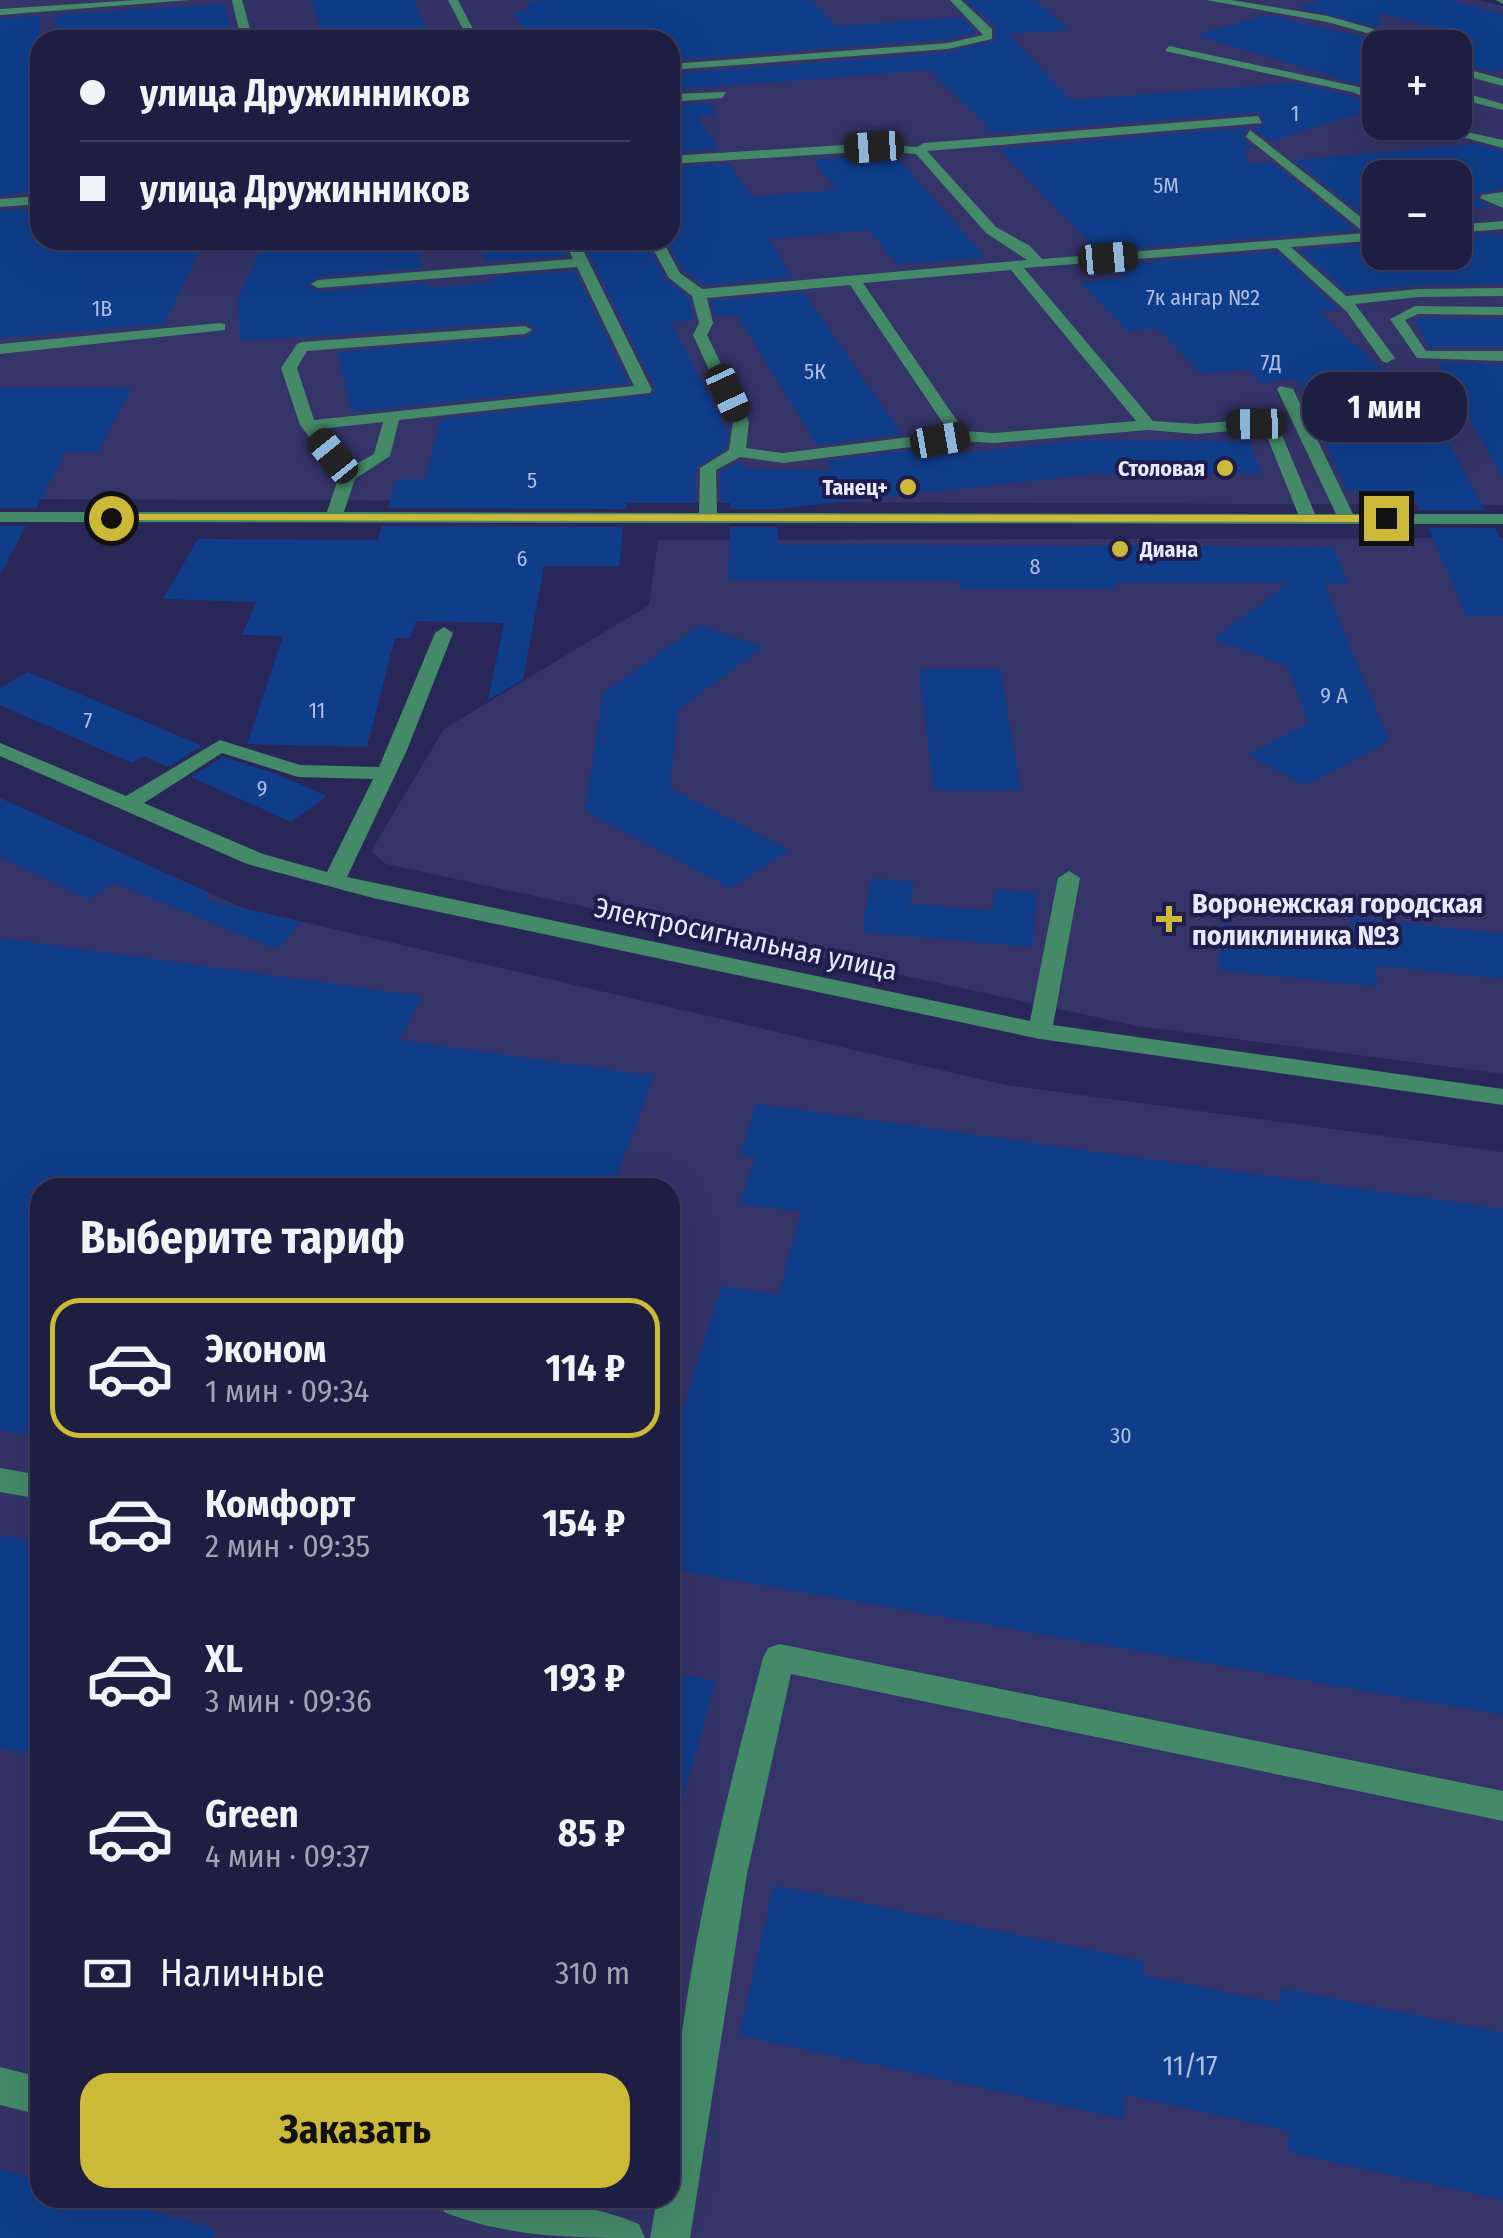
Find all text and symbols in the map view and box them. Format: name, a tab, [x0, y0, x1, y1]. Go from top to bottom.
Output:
map controls	[1362, 30, 1472, 270]
button: +	[1362, 30, 1472, 140]
text: улица Дружинников	[140, 70, 470, 116]
house number: 1	[1291, 100, 1299, 127]
car	[843, 130, 905, 164]
button: −	[1362, 160, 1472, 270]
text: улица Дружинников	[140, 166, 470, 212]
house number: 5М	[1153, 172, 1179, 199]
car	[1077, 240, 1139, 276]
house number: 7к ангар №2	[1146, 284, 1260, 311]
house number: 1В	[92, 295, 112, 322]
house number: 7Д	[1260, 349, 1282, 376]
house number: 5К	[804, 358, 826, 385]
car	[702, 359, 754, 427]
callout: 1 мин	[1304, 373, 1468, 443]
text: 1 мин	[1348, 388, 1421, 426]
car	[1226, 408, 1286, 440]
car	[908, 420, 972, 460]
car	[302, 423, 364, 489]
place label: Столовая	[1118, 455, 1205, 482]
marker: Столовая	[1214, 457, 1236, 479]
house number: 5	[527, 467, 537, 494]
place label: Танец+	[822, 474, 888, 501]
marker: Танец+	[897, 476, 919, 498]
route start	[89, 496, 134, 541]
route end	[1364, 496, 1409, 541]
place label: Диана	[1139, 536, 1198, 563]
marker: Диана	[1109, 538, 1131, 560]
house number: 6	[517, 545, 528, 572]
house number: 8	[1029, 553, 1041, 580]
house number: 9 А	[1320, 682, 1348, 709]
house number: 11	[309, 697, 325, 724]
house number: 7	[84, 707, 93, 734]
house number: 9	[257, 775, 267, 802]
place label: Воронежская городская поликлиника №3	[1192, 887, 1483, 952]
street label: Электросигнальная улица	[592, 891, 900, 987]
marker: Воронежская городская поликлиника №3	[1156, 906, 1182, 932]
text: Выберите тариф	[80, 1211, 405, 1265]
icon: car	[85, 1323, 175, 1413]
text: Эконом	[205, 1326, 326, 1372]
text: 114 ₽	[546, 1345, 625, 1391]
text: 1 мин · 09:34	[205, 1372, 369, 1410]
house number: 30	[1110, 1422, 1132, 1449]
icon: car	[85, 1478, 175, 1568]
text: Комфорт	[205, 1481, 355, 1527]
text: 154 ₽	[542, 1500, 625, 1546]
text: 2 мин · 09:35	[205, 1527, 370, 1565]
icon: car	[85, 1633, 175, 1723]
text: XL	[205, 1636, 243, 1682]
text: 193 ₽	[544, 1655, 625, 1701]
text: 3 мин · 09:36	[205, 1682, 372, 1720]
icon: car	[85, 1788, 175, 1878]
text: Green	[205, 1791, 299, 1837]
text: 85 ₽	[558, 1810, 625, 1856]
text: 4 мин · 09:37	[205, 1837, 370, 1875]
icon: cash	[80, 1946, 135, 2001]
text: Наличные	[160, 1950, 325, 1996]
text: 310 m	[555, 1954, 630, 1992]
house number: 11/17	[1162, 2049, 1218, 2082]
button: Заказать	[80, 2073, 630, 2188]

